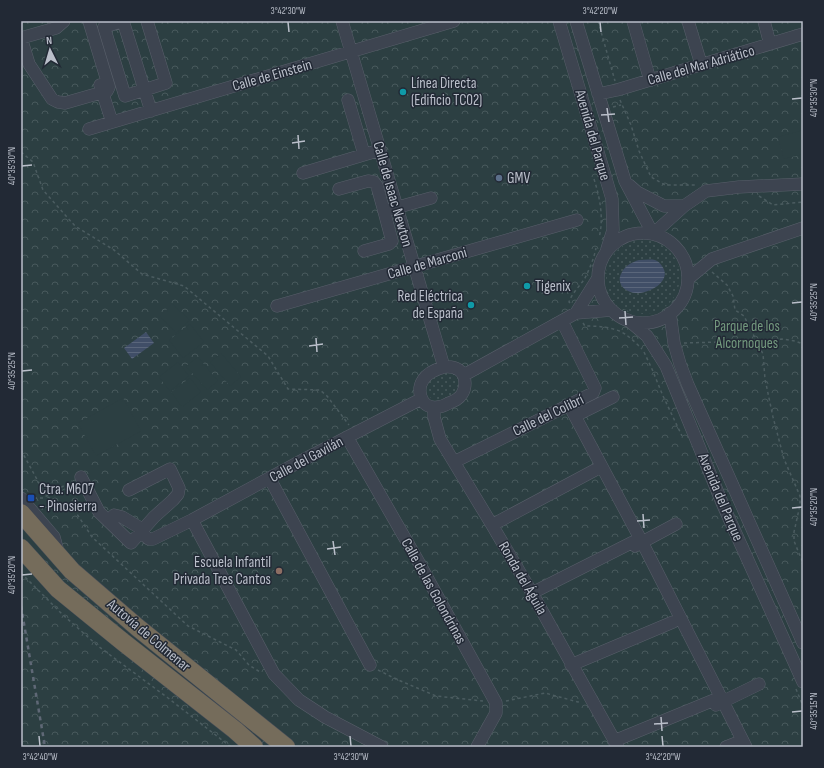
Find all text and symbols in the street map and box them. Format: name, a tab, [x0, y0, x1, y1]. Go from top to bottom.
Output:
text: 3°42'30"W	[271, 5, 306, 17]
text: 3°42'20"W	[583, 5, 618, 17]
north arrow	[30, 30, 70, 70]
text: N	[46, 34, 53, 47]
street label: Calle del Mar Adriático	[645, 41, 757, 90]
street label: Calle de Einstein	[230, 55, 314, 96]
place label: Línea Directa (Edificio TC02)	[411, 74, 482, 110]
text: 40°35'30"N	[808, 79, 820, 117]
marker: Línea Directa (Edificio TC02)	[398, 87, 408, 97]
street label: Avenida del Parque	[570, 87, 615, 183]
street label: Calle de Isaac Newton	[368, 139, 417, 249]
text: 40°35'30"N	[6, 147, 18, 185]
place label: GMV	[507, 169, 530, 188]
marker: GMV	[494, 173, 504, 183]
street label: Calle de Marconi	[385, 243, 469, 284]
place label: Tigenix	[535, 277, 571, 296]
marker: Tigenix	[522, 281, 532, 291]
text: 40°35'25"N	[808, 283, 820, 321]
place label: Red Eléctrica de España	[397, 287, 463, 323]
marker: Red Eléctrica de España	[466, 300, 476, 310]
park label: Parque de los Alcornoques	[714, 317, 780, 353]
text: 40°35'25"N	[6, 352, 18, 390]
street label: Calle del Colibrí	[510, 390, 587, 441]
street label: Calle del Gavilán	[266, 432, 346, 487]
street label: Avenida del Parque	[693, 450, 748, 544]
place label: Ctra. M607 - Pinosierra	[39, 480, 97, 516]
text: 40°35'20"N	[808, 488, 820, 526]
marker: Ctra. M607 - Pinosierra	[26, 493, 36, 503]
street label: Calle de las Golondrinas	[397, 535, 470, 647]
street label: Ronda del Águila	[494, 538, 551, 618]
place label: Escuela Infantil Privada Tres Cantos	[174, 553, 271, 589]
text: 40°35'20"N	[6, 556, 18, 594]
marker: Escuela Infantil Privada Tres Cantos	[274, 566, 284, 576]
street label: Autovía de Colmenar	[102, 594, 195, 676]
text: 40°35'15"N	[808, 693, 820, 729]
text: 3°42'40"W	[23, 751, 58, 763]
text: 3°42'30"W	[334, 751, 369, 763]
text: 3°42'20"W	[646, 751, 681, 763]

